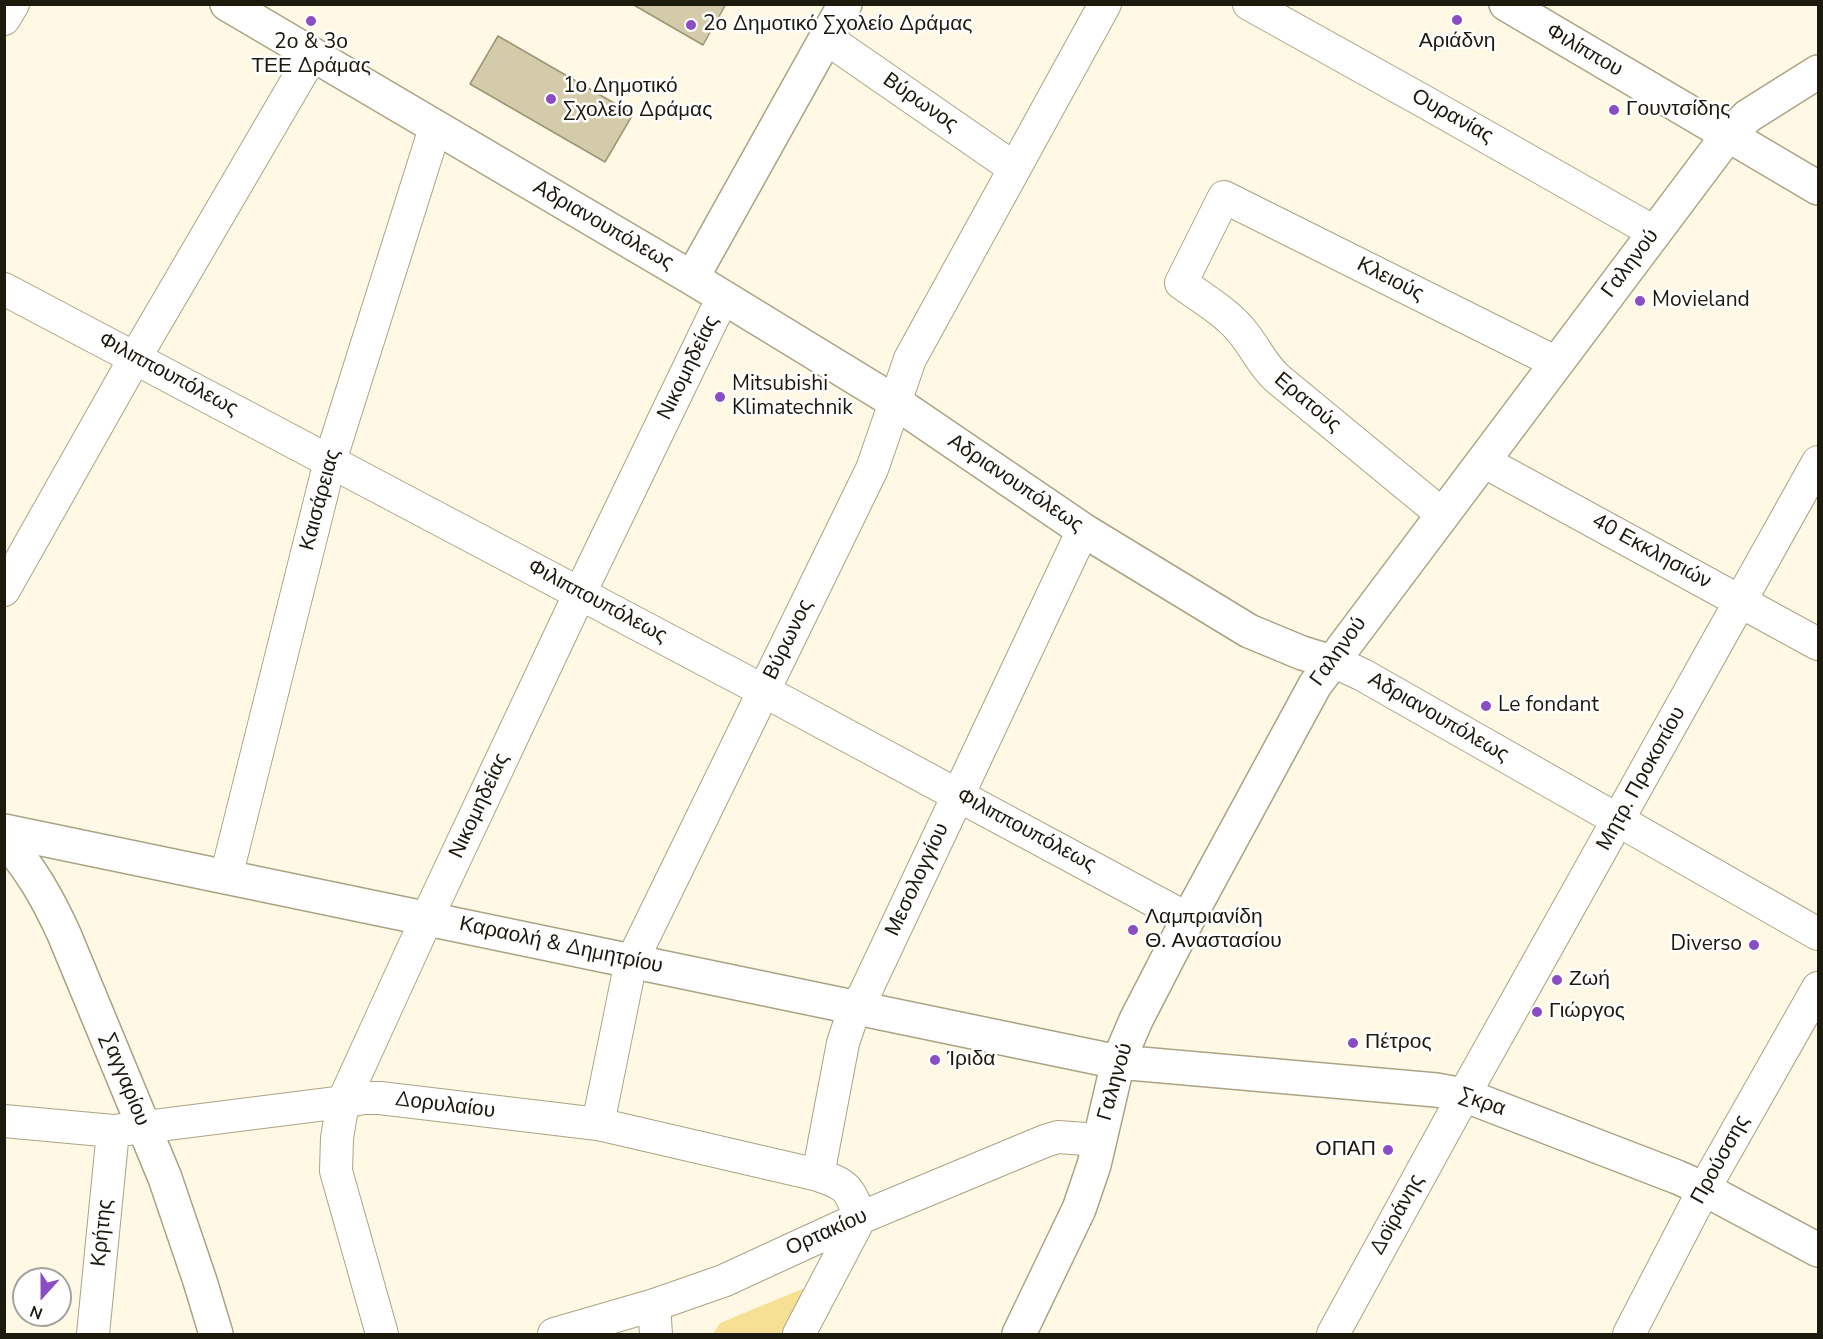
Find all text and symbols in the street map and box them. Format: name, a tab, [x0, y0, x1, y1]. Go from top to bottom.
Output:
place label: 2ο Δημοτικό Σχολείο Δράμας	[703, 12, 972, 38]
marker: Αριάδνη	[1450, 13, 1464, 27]
marker: 2ο & 3ο ΤΕΕ Δράμας	[304, 14, 318, 28]
marker: 2ο Δημοτικό Σχολείο Δράμας	[684, 18, 698, 32]
street label: Φιλίππου	[1541, 19, 1627, 83]
place label: Αριάδνη	[1419, 29, 1495, 55]
place label: 2ο & 3ο ΤΕΕ Δράμας	[251, 30, 371, 80]
street label: Βύρωνος	[877, 68, 963, 138]
place label: 1ο Δημοτικό Σχολείο Δράμας	[563, 74, 712, 124]
street label: Ουρανίας	[1407, 84, 1497, 150]
marker: 1ο Δημοτικό Σχολείο Δράμας	[544, 92, 558, 106]
place label: Γουντσίδης	[1626, 97, 1730, 123]
marker: Γουντσίδης	[1607, 103, 1621, 117]
street label: Αδριανουπόλεως	[528, 176, 678, 276]
street label: Γαληνού	[1597, 225, 1665, 303]
street label: Κλειούς	[1352, 252, 1428, 308]
place label: Movieland	[1652, 288, 1750, 314]
marker: Movieland	[1633, 294, 1647, 308]
street label: Νικομηδείας	[653, 312, 725, 424]
street label: Φιλιππουπόλεως	[94, 328, 242, 422]
street label: Ερατούς	[1268, 368, 1346, 438]
place label: Mitsubishi Klimatechnik	[732, 372, 853, 422]
marker: Mitsubishi Klimatechnik	[713, 390, 727, 404]
street label: Αδριανουπόλεως	[942, 429, 1088, 539]
street label: Καισάρειας	[295, 447, 347, 553]
street label: 40 Εκκλησιών	[1587, 509, 1715, 595]
street label: Φιλιππουπόλεως	[523, 555, 671, 649]
street label: Βύρωνος	[759, 596, 819, 684]
street label: Γαληνού	[1305, 612, 1373, 692]
street label: Αδριανουπόλεως	[1363, 668, 1513, 768]
place label: Le fondant	[1498, 693, 1599, 719]
marker: Le fondant	[1479, 699, 1493, 713]
street label: Μητρ. Προκοπίου	[1592, 703, 1692, 855]
street label: Νικομηδείας	[445, 749, 515, 863]
street label: Φιλιππουπόλεως	[952, 784, 1100, 878]
street label: Μεσολογγίου	[881, 819, 955, 941]
place label: Λαμπριανίδη Θ. Αναστασίου	[1145, 905, 1282, 955]
street label: Καραολή & Δημητρίου	[457, 912, 665, 980]
marker: Λαμπριανίδη Θ. Αναστασίου	[1126, 923, 1140, 937]
place label: Diverso	[1671, 932, 1742, 958]
marker: Diverso	[1747, 938, 1761, 952]
place label: Ζωή	[1569, 967, 1610, 993]
marker: Ζωή	[1550, 973, 1564, 987]
place label: Γιώργος	[1549, 999, 1625, 1025]
marker: Γιώργος	[1530, 1005, 1544, 1019]
street label: Σαγγαρίου	[94, 1030, 154, 1130]
place label: Πέτρος	[1365, 1030, 1432, 1056]
marker: Πέτρος	[1346, 1036, 1360, 1050]
street label: Γαληνού	[1093, 1040, 1139, 1124]
place label: Ίριδα	[947, 1047, 996, 1073]
marker: Ίριδα	[928, 1053, 942, 1067]
street label: Σκρα	[1456, 1083, 1508, 1123]
street label: Δορυλαίου	[394, 1087, 496, 1125]
street label: Προύσσης	[1686, 1111, 1756, 1209]
place label: ΟΠΑΠ	[1315, 1137, 1376, 1163]
marker: ΟΠΑΠ	[1381, 1143, 1395, 1157]
street label: Δοϊράνης	[1366, 1170, 1430, 1260]
street label: Κρήτης	[87, 1198, 119, 1268]
street label: Ορτακίου	[782, 1204, 872, 1262]
north arrow	[12, 1267, 72, 1327]
text: N	[27, 1300, 46, 1324]

